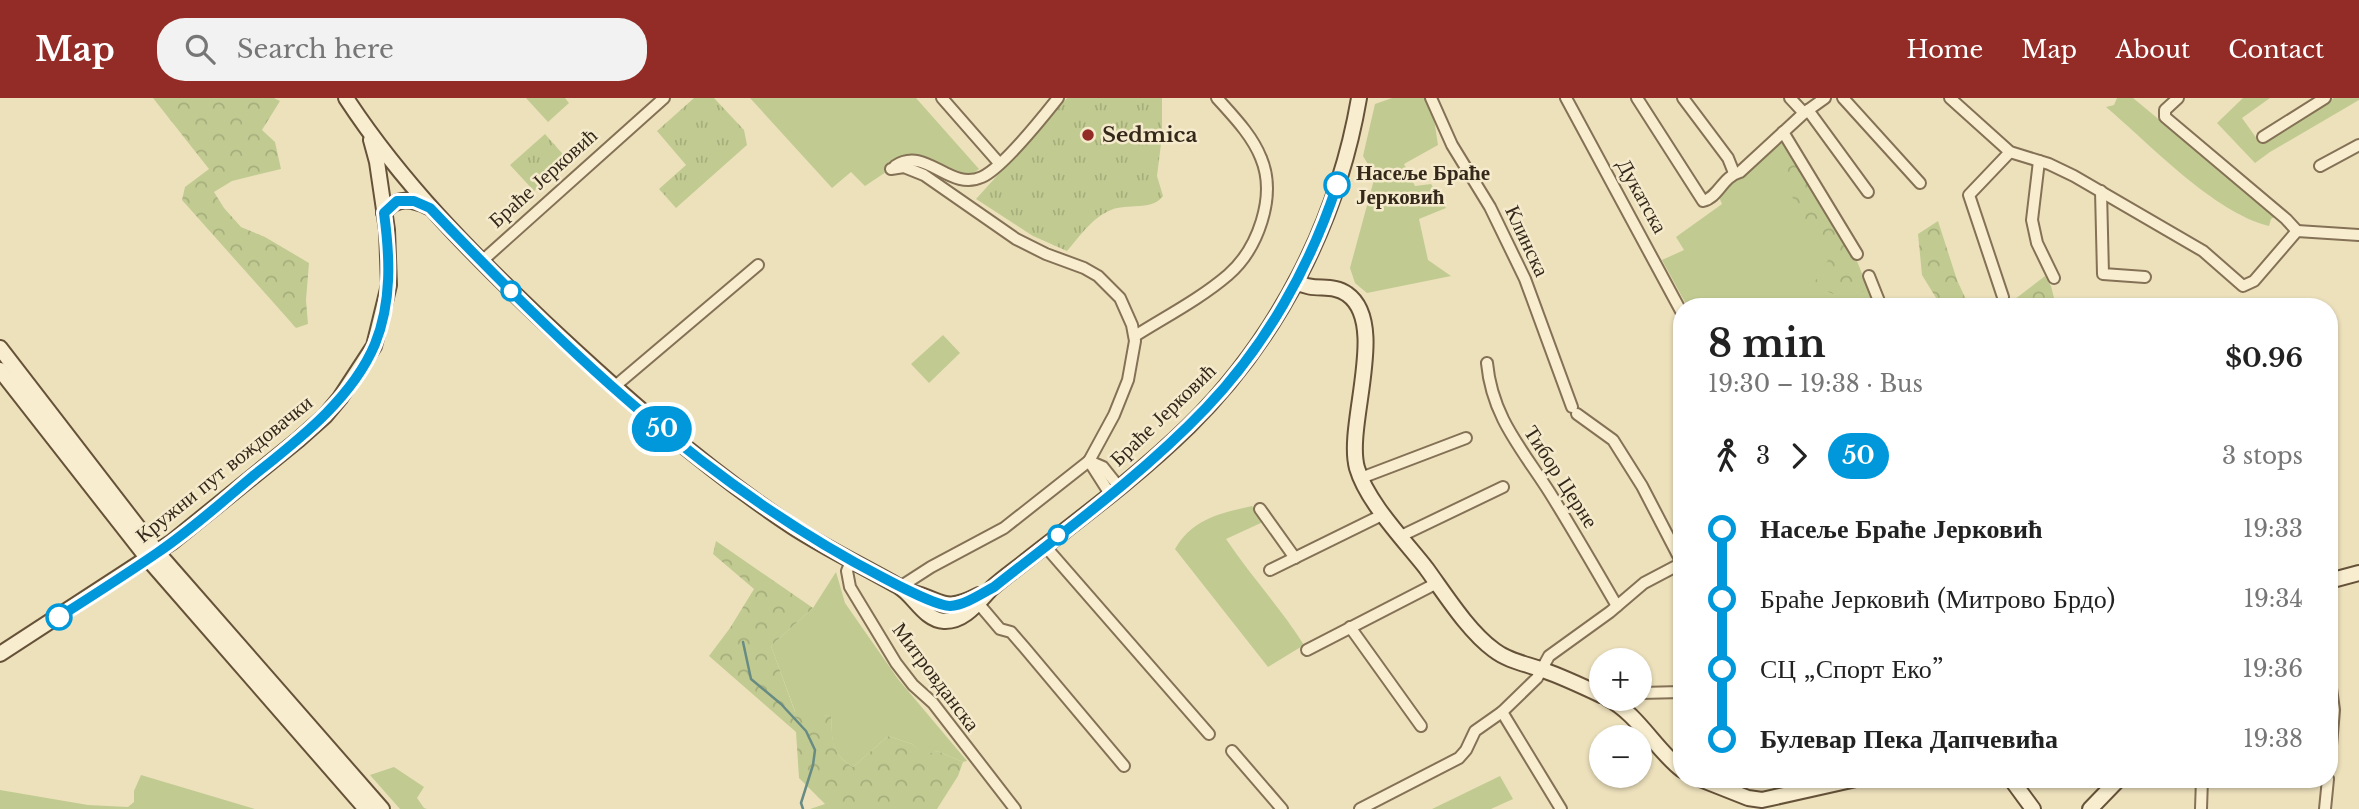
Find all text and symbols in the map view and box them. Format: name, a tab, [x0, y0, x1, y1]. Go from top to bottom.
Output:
search box	[157, 18, 647, 81]
text: Map	[35, 29, 115, 70]
icon: search	[181, 30, 219, 68]
text: Search here	[237, 33, 394, 65]
text: Home	[1907, 35, 1983, 64]
text: Map	[2021, 35, 2077, 64]
text: About	[2115, 35, 2190, 64]
text: Contact	[2228, 35, 2324, 64]
street label: Браће Јерковић	[483, 122, 603, 234]
place label: Sedmica	[1102, 122, 1198, 148]
marker: Sedmica	[1080, 127, 1096, 143]
street label: Дукатска	[1611, 154, 1673, 239]
place label: Насеље Браће Јерковић	[1356, 160, 1490, 210]
marker: Насеље Браће Јерковић	[1324, 172, 1350, 198]
street label: Клинска	[1499, 201, 1555, 281]
unlabelled marker	[501, 281, 521, 301]
text: 8 min	[1708, 320, 1826, 367]
text: $0.96	[2225, 342, 2303, 374]
street label: Браће Јерковић	[1105, 358, 1222, 472]
text: 19:30 – 19:38 · Bus	[1708, 370, 1923, 398]
street label: Кружни пут вождовачки	[130, 390, 318, 548]
line badge: 50	[630, 406, 694, 452]
text: 50	[646, 414, 678, 443]
street label: Тибор Церне	[1518, 421, 1604, 533]
icon: walk	[1708, 437, 1746, 475]
icon: forward	[1780, 437, 1818, 475]
text: 50	[1842, 441, 1875, 470]
text: 3	[1756, 442, 1770, 470]
text: 3 stops	[2222, 442, 2303, 470]
text: Насеље Браће Јерковић	[1760, 513, 2042, 545]
text: 19:33	[2243, 515, 2303, 543]
unlabelled marker	[1048, 525, 1068, 545]
text: Браће Јерковић (Митрово Брдо)	[1760, 583, 2115, 615]
text: 19:34	[2244, 585, 2303, 613]
unlabelled marker	[46, 604, 72, 630]
street label: Митровданска	[887, 617, 986, 737]
map controls	[1589, 648, 1652, 788]
button: +	[1589, 648, 1652, 711]
text: СЦ „Спорт Еко”	[1760, 653, 1943, 685]
text: 19:36	[2242, 655, 2303, 683]
text: Булевар Пека Дапчевића	[1760, 723, 2058, 755]
button: −	[1589, 725, 1652, 788]
text: 19:38	[2243, 725, 2303, 753]

